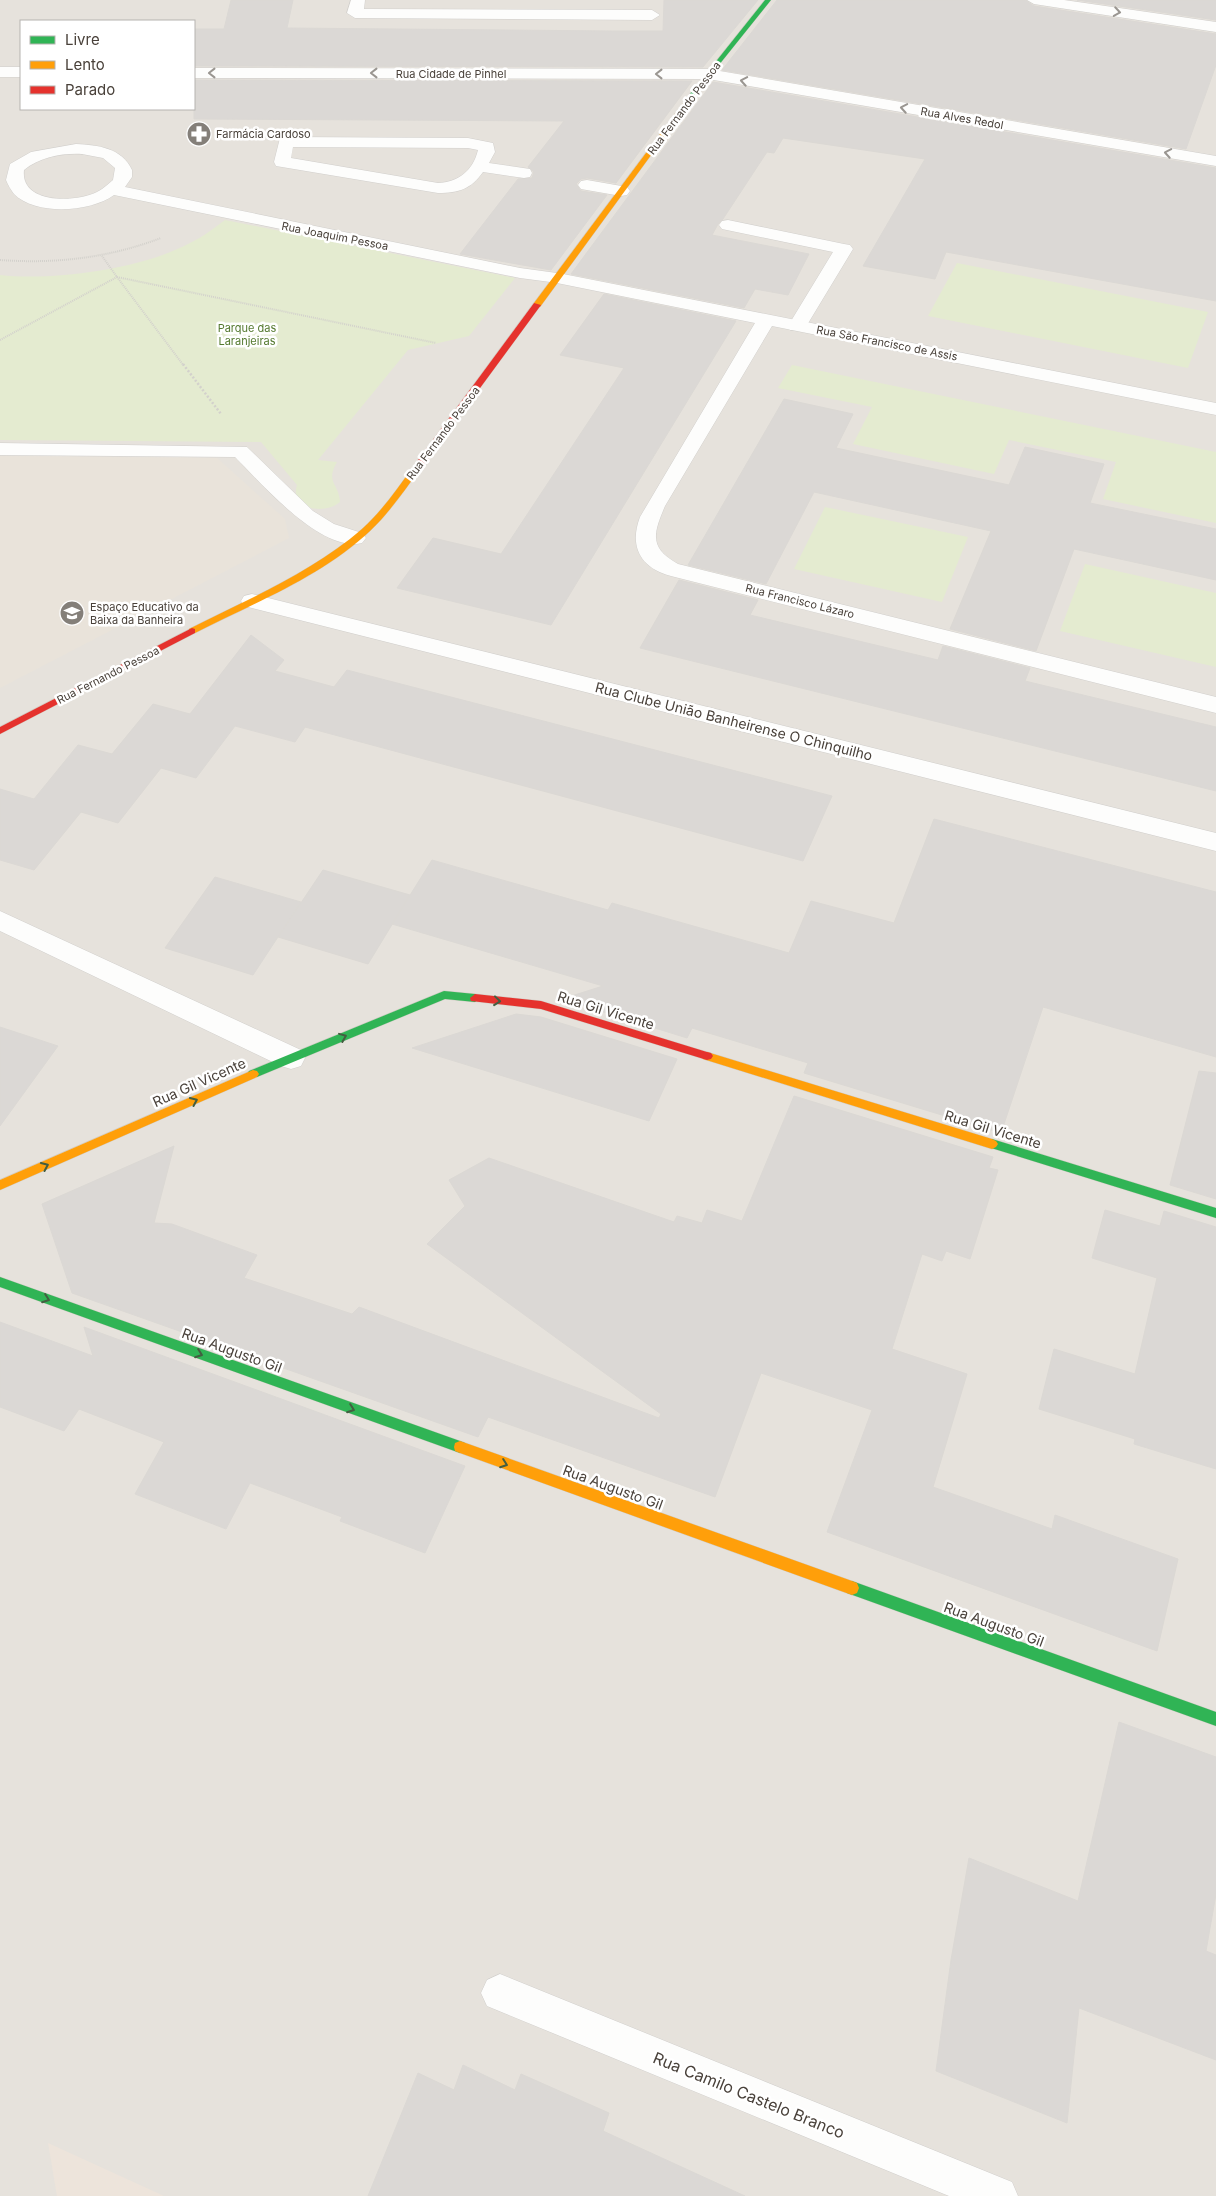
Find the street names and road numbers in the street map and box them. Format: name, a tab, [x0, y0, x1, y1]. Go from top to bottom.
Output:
street label: Rua Fernando Pessoa	[644, 59, 724, 157]
street label: Rua Cidade de Pinhel	[396, 67, 506, 81]
street label: Rua Alves Redol	[920, 104, 1004, 132]
street label: Rua Joaquim Pessoa	[280, 219, 390, 253]
street label: Rua São Francisco de Assis	[815, 322, 959, 364]
street label: Rua Fernando Pessoa	[403, 384, 483, 482]
street label: Rua Francisco Lázaro	[744, 581, 856, 621]
street label: Rua Fernando Pessoa	[54, 643, 162, 707]
street label: Rua Clube União Banheirense O Chinquilho	[594, 678, 874, 764]
street label: Rua Gil Vicente	[556, 987, 656, 1033]
street label: Rua Gil Vicente	[150, 1054, 248, 1110]
street label: Rua Gil Vicente	[943, 1106, 1043, 1152]
street label: Rua Augusto Gil	[180, 1324, 284, 1376]
street label: Rua Augusto Gil	[561, 1461, 665, 1513]
street label: Rua Augusto Gil	[942, 1598, 1046, 1650]
street label: Rua Camilo Castelo Branco	[650, 2047, 848, 2143]

